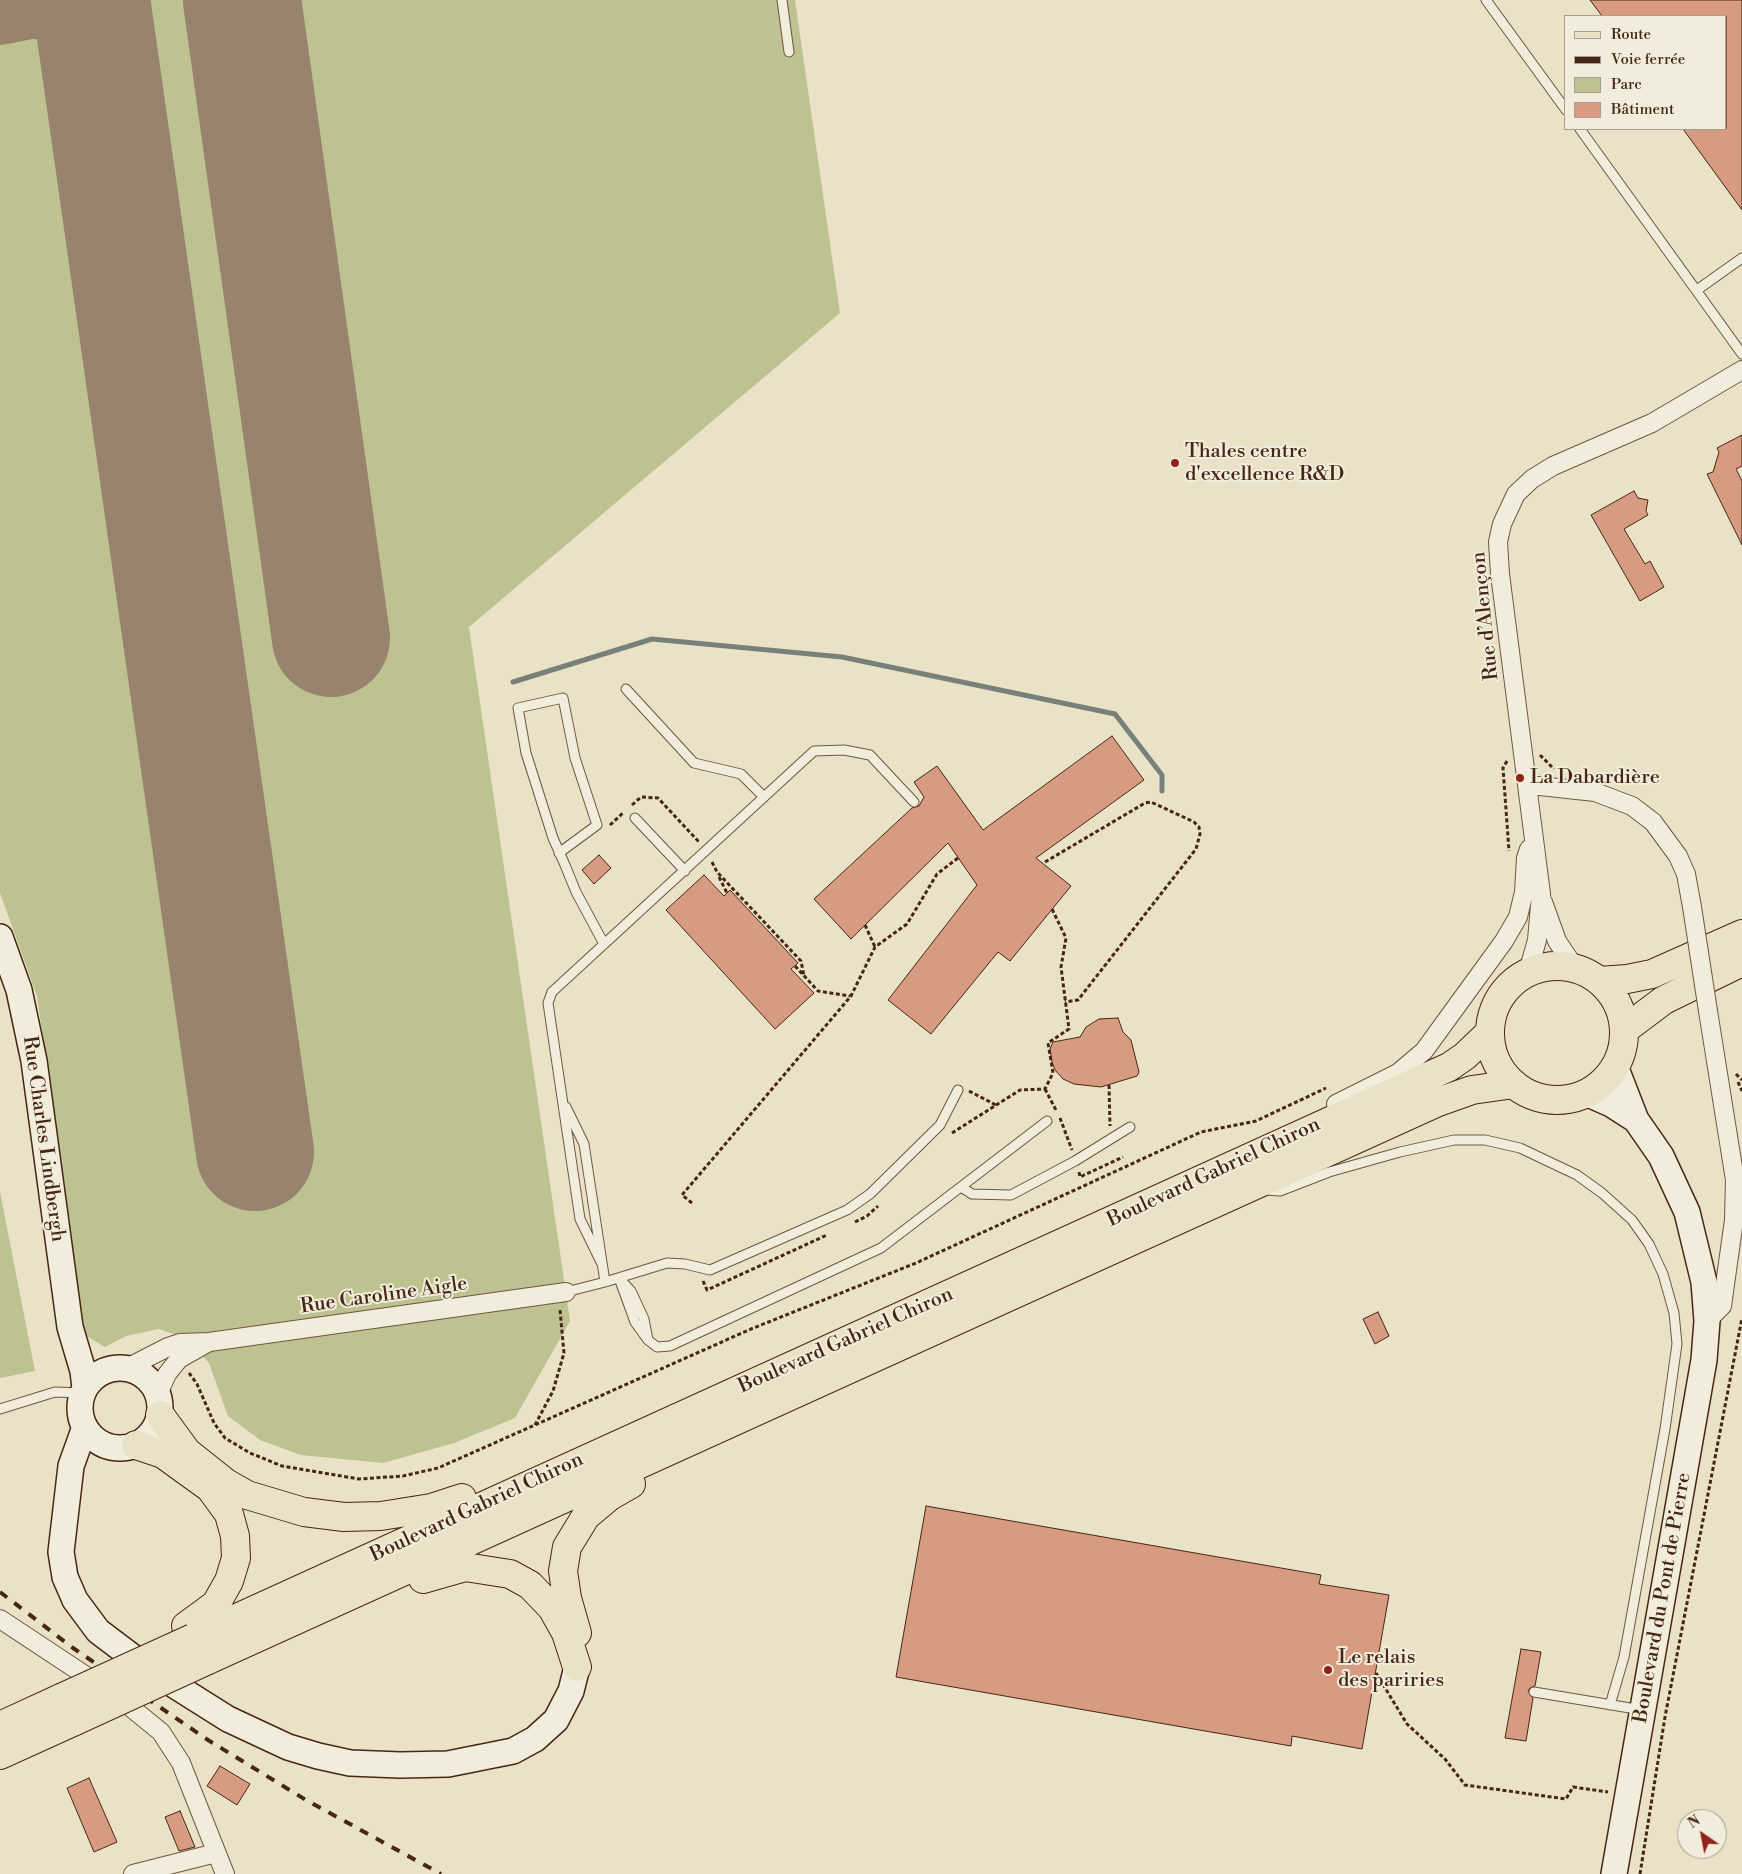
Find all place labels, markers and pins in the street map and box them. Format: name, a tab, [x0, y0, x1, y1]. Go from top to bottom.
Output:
place label: Thales centre d'excellence R&D	[1185, 440, 1344, 487]
marker: Thales centre d'excellence R&D	[1169, 457, 1181, 469]
place label: La Dabardière	[1530, 766, 1660, 790]
marker: La Dabardière	[1514, 772, 1526, 784]
place label: Le relais des pariries	[1338, 1646, 1444, 1693]
marker: Le relais des pariries	[1322, 1664, 1334, 1676]

